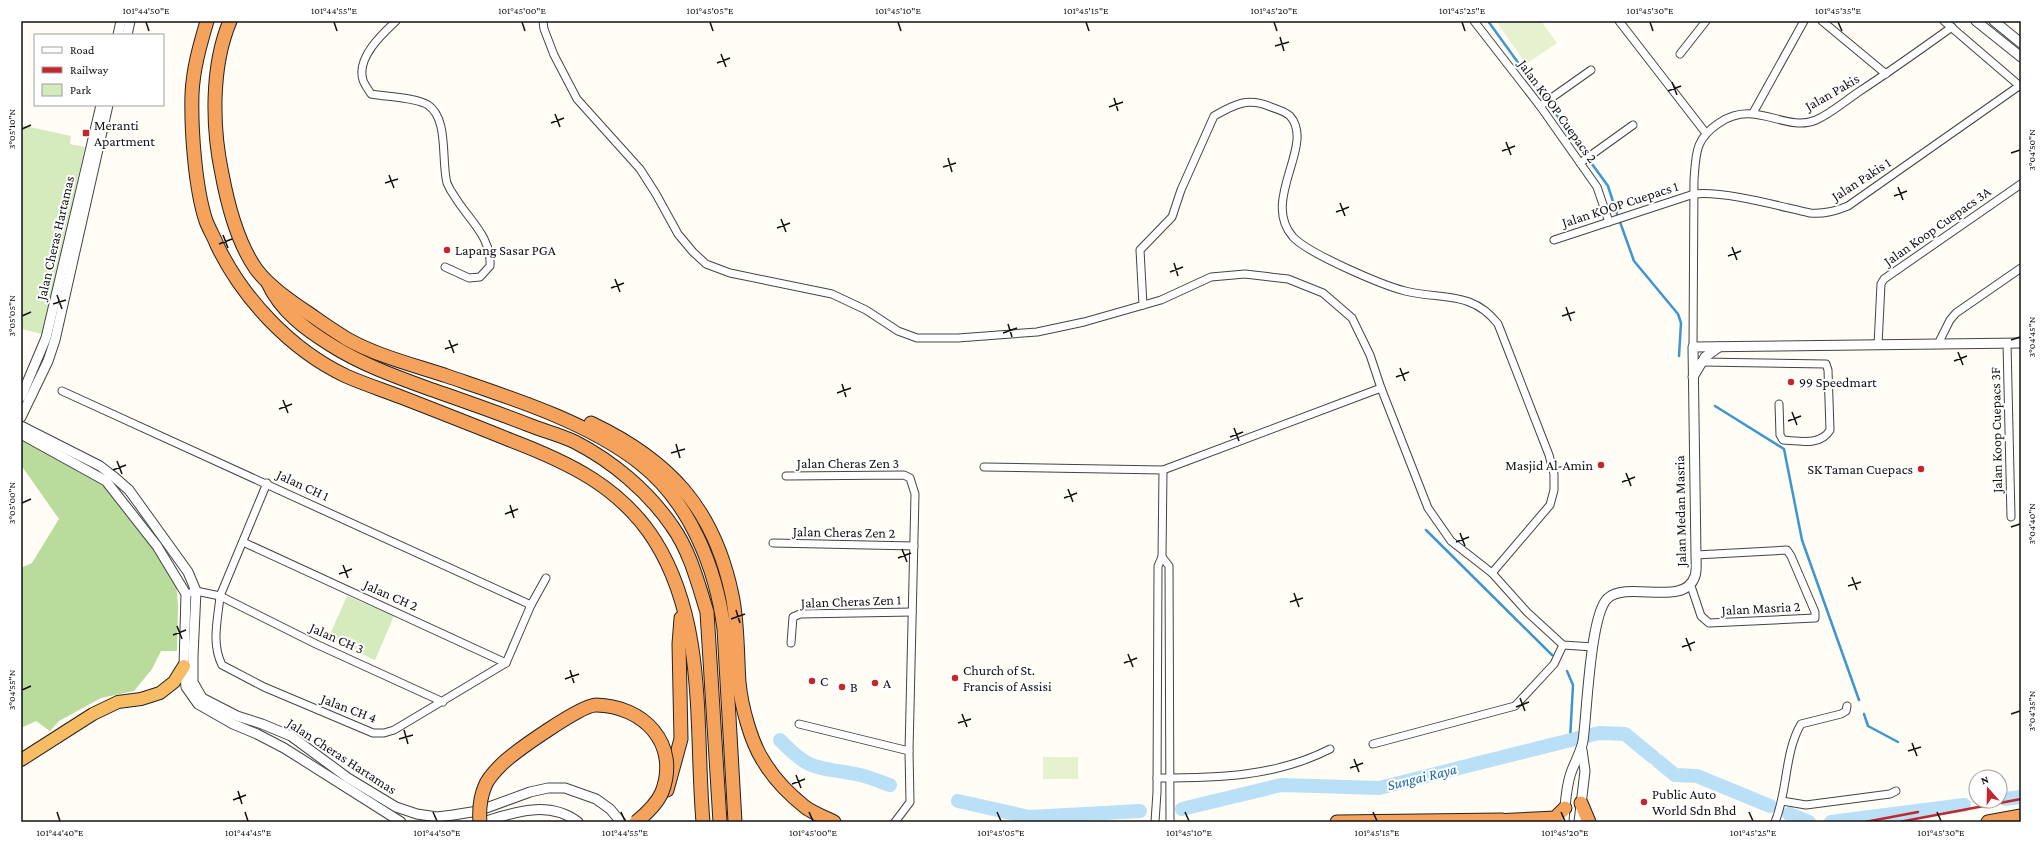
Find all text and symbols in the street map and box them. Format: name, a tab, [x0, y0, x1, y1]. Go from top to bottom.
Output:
text: 101°44'50"E	[123, 5, 170, 16]
text: 101°44'55"E	[311, 5, 358, 16]
text: 101°45'00"E	[498, 5, 546, 16]
text: 101°45'05"E	[687, 5, 734, 16]
text: 101°45'10"E	[875, 5, 921, 16]
text: 101°45'15"E	[1064, 5, 1109, 16]
text: 101°45'20"E	[1250, 5, 1298, 16]
text: 101°45'25"E	[1439, 5, 1486, 16]
text: 101°45'30"E	[1627, 5, 1674, 16]
text: 101°45'35"E	[1815, 5, 1862, 16]
legend	[34, 34, 164, 106]
text: Road	[70, 43, 95, 57]
street label: Jalan KOOP Cuepacs 2	[1514, 55, 1601, 166]
text: Railway	[70, 63, 109, 77]
street label: Jalan Pakis	[1800, 70, 1862, 115]
text: Park	[70, 83, 92, 97]
text: 3°05'10"N	[6, 108, 17, 149]
place label: Meranti Apartment	[94, 117, 155, 149]
marker: Meranti Apartment	[81, 128, 91, 138]
text: 3°04'50"N	[2026, 129, 2037, 171]
street label: Jalan Pakis 1	[1827, 154, 1894, 205]
street label: Jalan Cheras Hartamas	[32, 174, 77, 304]
street label: Jalan KOOP Cuepacs 1	[1558, 178, 1681, 231]
street label: Jalan Koop Cuepacs 3A	[1879, 183, 1993, 270]
place label: Lapang Sasar PGA	[455, 242, 556, 258]
marker: Lapang Sasar PGA	[442, 245, 452, 255]
text: 3°05'05"N	[6, 295, 17, 337]
text: 3°04'45"N	[2026, 316, 2037, 357]
street label: Jalan Koop Cuepacs 3F	[1987, 367, 2005, 495]
place label: 99 Speedmart	[1799, 374, 1877, 390]
marker: 99 Speedmart	[1786, 377, 1796, 387]
street label: Jalan Cheras Zen 3	[795, 455, 899, 471]
street label: Jalan Medan Masria	[1671, 455, 1689, 569]
place label: Masjid Al-Amin	[1505, 457, 1593, 474]
marker: Masjid Al-Amin	[1596, 460, 1606, 470]
place label: SK Taman Cuepacs	[1807, 461, 1913, 477]
marker: SK Taman Cuepacs	[1916, 464, 1926, 474]
street label: Jalan CH 1	[273, 465, 332, 504]
text: 3°05'00"N	[6, 481, 17, 524]
text: 3°04'40"N	[2026, 503, 2037, 545]
street label: Jalan Cheras Zen 2	[791, 523, 896, 541]
street label: Jalan CH 2	[360, 575, 421, 614]
street label: Jalan Cheras Zen 1	[799, 591, 902, 611]
street label: Jalan Masria 2	[1719, 598, 1801, 618]
street label: Jalan CH 3	[306, 618, 367, 657]
place label: Church of St. Francis of Assisi	[963, 662, 1052, 694]
text: 3°04'55"N	[6, 669, 17, 710]
place label: C	[820, 673, 828, 689]
marker: Church of St. Francis of Assisi	[950, 673, 960, 683]
place label: A	[883, 675, 891, 691]
marker: C	[807, 676, 817, 686]
marker: A	[870, 678, 880, 688]
place label: B	[850, 679, 858, 695]
marker: B	[837, 682, 847, 692]
street label: Jalan CH 4	[317, 689, 379, 726]
text: 3°04'35"N	[2026, 690, 2037, 731]
street label: Jalan Cheras Hartamas	[283, 714, 400, 797]
water label: Sungai Raya	[1386, 761, 1459, 794]
north arrow	[1968, 769, 2008, 809]
text: N	[1979, 773, 1991, 787]
place label: Public Auto World Sdn Bhd	[1652, 786, 1737, 818]
marker: Public Auto World Sdn Bhd	[1639, 797, 1649, 807]
text: 101°44'40"E	[36, 827, 84, 838]
text: 101°44'45"E	[225, 827, 272, 838]
text: 101°44'50"E	[414, 827, 461, 838]
text: 101°44'55"E	[602, 827, 649, 838]
text: 101°45'00"E	[789, 827, 837, 838]
text: 101°45'05"E	[978, 827, 1025, 838]
text: 101°45'10"E	[1166, 827, 1212, 838]
text: 101°45'15"E	[1355, 827, 1400, 838]
text: 101°45'20"E	[1541, 827, 1589, 838]
text: 101°45'25"E	[1730, 827, 1777, 838]
text: 101°45'30"E	[1918, 827, 1965, 838]

